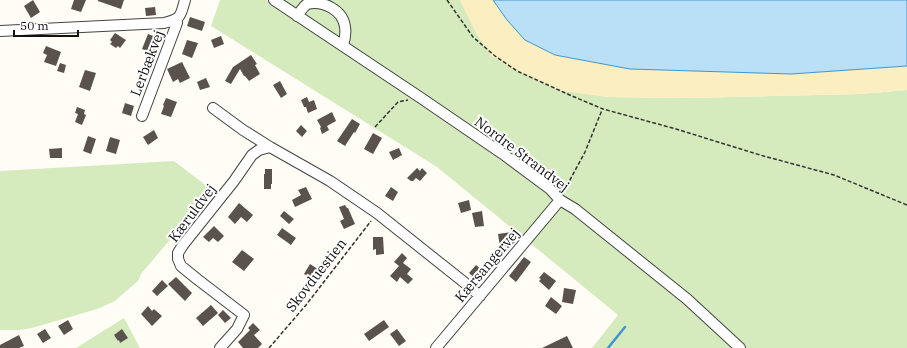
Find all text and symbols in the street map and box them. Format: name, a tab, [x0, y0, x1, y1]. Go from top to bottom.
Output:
scale bar	[14, 12, 78, 38]
text: 50 m	[20, 18, 49, 33]
street label: Lerbækvej	[126, 27, 168, 99]
street label: Nordre Strandvej	[471, 113, 573, 195]
street label: Kæruldvej	[164, 180, 220, 246]
street label: Kærsangervej	[451, 224, 523, 306]
street label: Skovduestien	[282, 235, 350, 315]

